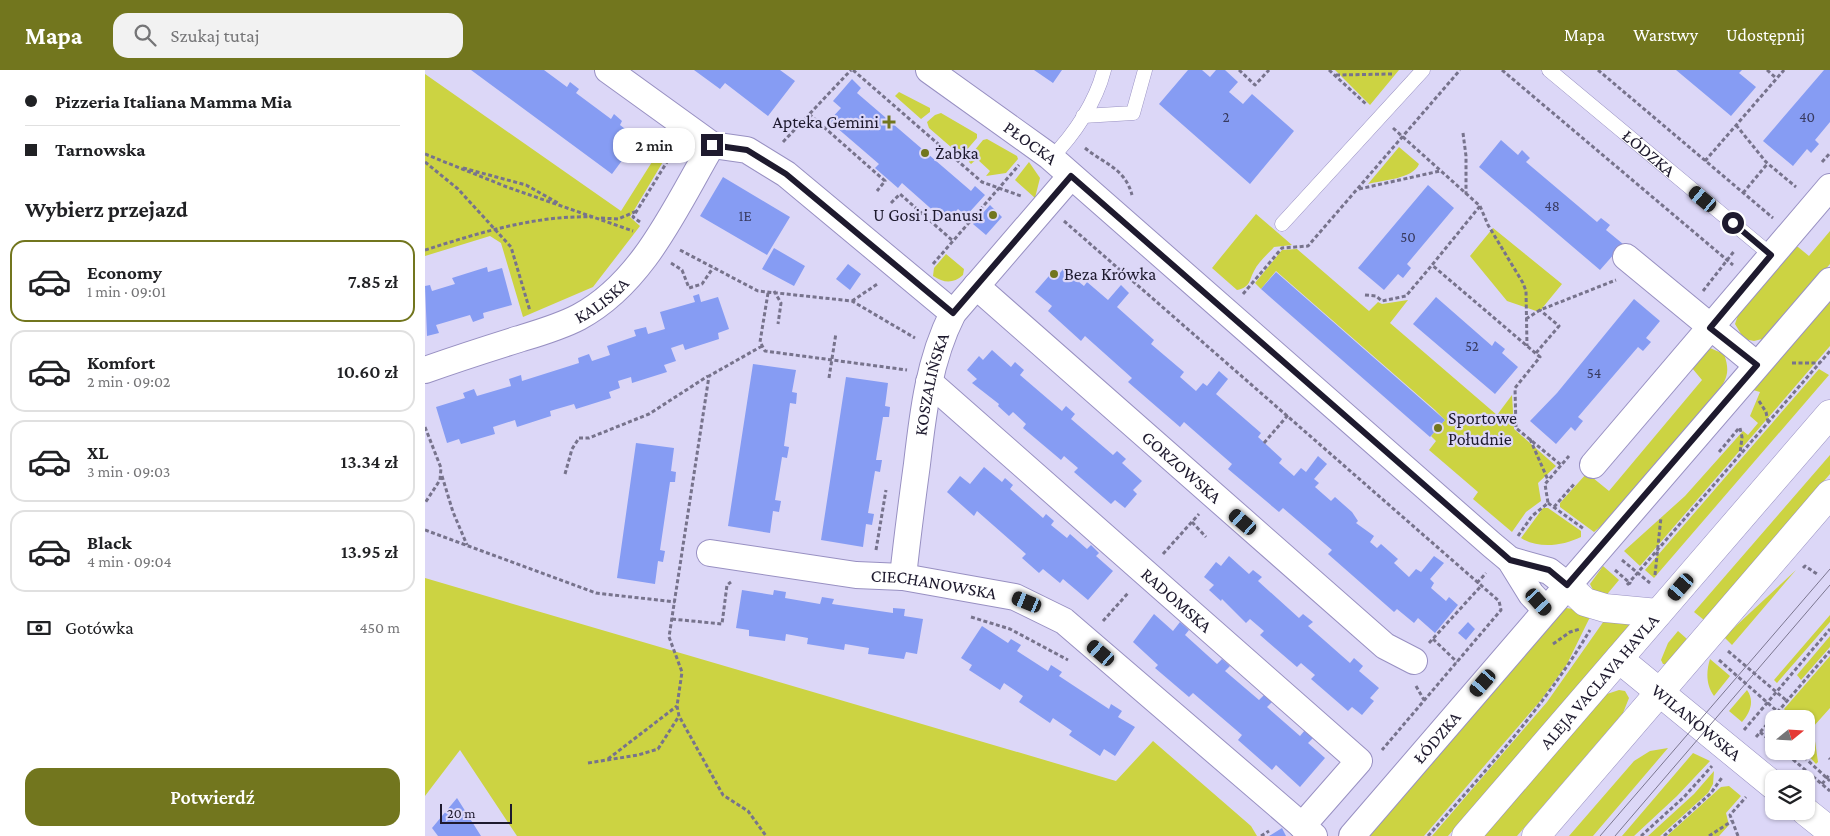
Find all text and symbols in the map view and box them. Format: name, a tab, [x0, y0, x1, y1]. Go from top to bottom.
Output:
search box	[113, 13, 463, 58]
icon: search	[131, 21, 159, 49]
text: Mapa	[25, 22, 83, 49]
text: Szukaj tutaj	[171, 25, 259, 46]
text: Mapa	[1564, 25, 1605, 45]
text: Warstwy	[1633, 25, 1698, 45]
text: Udostępnij	[1726, 25, 1805, 45]
text: Pizzeria Italiana Mamma Mia	[55, 91, 292, 112]
house number: 2	[1222, 109, 1230, 125]
house number: 40	[1799, 109, 1815, 125]
place label: Apteka Gemini	[773, 112, 879, 132]
marker: Apteka Gemini	[883, 116, 895, 128]
street label: PŁOCKA	[1000, 117, 1062, 169]
street label: ŁÓDZKA	[1619, 126, 1680, 181]
callout: 2 min	[612, 128, 695, 162]
route end	[701, 134, 723, 156]
text: 2 min	[635, 137, 673, 154]
text: Tarnowska	[55, 139, 145, 160]
place label: Żabka	[935, 143, 979, 163]
marker: Żabka	[919, 147, 931, 159]
car	[1686, 184, 1719, 214]
text: Wybierz przejazd	[25, 197, 188, 222]
house number: 48	[1544, 198, 1560, 214]
place label: U Gosi i Danusi	[873, 205, 983, 225]
house number: 1E	[738, 208, 752, 224]
marker: U Gosi i Danusi	[987, 209, 999, 221]
route start	[1722, 212, 1744, 234]
house number: 50	[1400, 229, 1416, 245]
icon: car	[27, 259, 72, 304]
text: Economy	[87, 262, 162, 283]
place label: Beza Krówka	[1064, 264, 1156, 284]
marker: Beza Krówka	[1048, 268, 1060, 280]
text: 7.85 zł	[348, 271, 398, 292]
street label: KALISKA	[571, 273, 633, 328]
text: 1 min · 09:01	[87, 283, 166, 300]
street label: KOSZALIŃSKA	[910, 329, 953, 437]
house number: 52	[1465, 338, 1479, 354]
icon: car	[27, 349, 72, 394]
text: Komfort	[87, 352, 155, 373]
text: 10.60 zł	[337, 361, 398, 382]
house number: 54	[1587, 365, 1601, 381]
text: 2 min · 09:02	[87, 373, 170, 390]
place label: Sportowe Południe	[1448, 408, 1517, 449]
marker: Sportowe Południe	[1432, 422, 1444, 434]
street label: GORZOWSKA	[1138, 427, 1226, 508]
icon: car	[27, 439, 72, 484]
text: XL	[87, 442, 109, 463]
text: 13.34 zł	[341, 451, 398, 472]
text: 3 min · 09:03	[87, 463, 170, 480]
car	[1226, 506, 1259, 538]
icon: car	[27, 529, 72, 574]
text: Black	[87, 532, 132, 553]
text: 13.95 zł	[341, 541, 398, 562]
text: 4 min · 09:04	[87, 553, 172, 570]
street label: RADOMSKA	[1137, 564, 1217, 637]
street label: CIECHANOWSKA	[870, 566, 999, 604]
car	[1665, 571, 1696, 603]
car	[1523, 586, 1554, 618]
car	[1010, 589, 1043, 615]
street label: ALEJA VACLAVA HAVLA	[1536, 609, 1663, 753]
icon: cash	[25, 614, 53, 642]
text: Gotówka	[65, 617, 134, 638]
text: 450 m	[359, 619, 400, 636]
car	[1084, 637, 1117, 669]
car	[1467, 667, 1498, 699]
street label: WILANOWSKA	[1648, 680, 1746, 765]
street label: ŁÓDZKA	[1409, 707, 1465, 768]
north arrow	[1765, 710, 1815, 760]
map controls	[1765, 710, 1815, 820]
button: Potwierdź	[25, 768, 400, 826]
button: layers	[1765, 770, 1815, 820]
scale bar	[440, 801, 513, 824]
text: 20 m	[447, 805, 475, 821]

